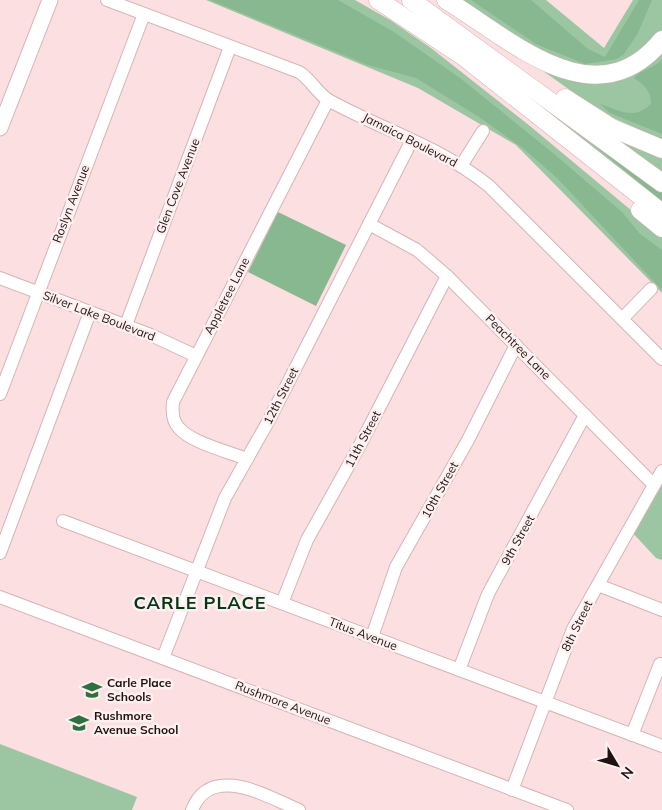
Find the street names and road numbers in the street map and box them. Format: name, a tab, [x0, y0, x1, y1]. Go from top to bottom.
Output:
street label: Jamaica Boulevard	[360, 109, 460, 170]
street label: Glen Cove Avenue	[153, 136, 203, 235]
street label: Roslyn Avenue	[49, 163, 92, 245]
street label: Appletree Lane	[201, 255, 252, 337]
street label: Silver Lake Boulevard	[41, 287, 157, 344]
street label: Peachtree Lane	[483, 311, 554, 382]
street label: 12th Street	[260, 365, 301, 427]
street label: 11th Street	[341, 408, 384, 470]
street label: 10th Street	[418, 459, 461, 520]
street label: 9th Street	[498, 512, 537, 567]
street label: 8th Street	[558, 598, 595, 654]
street label: Titus Avenue	[327, 614, 400, 653]
street label: Rushmore Avenue	[233, 677, 333, 728]

